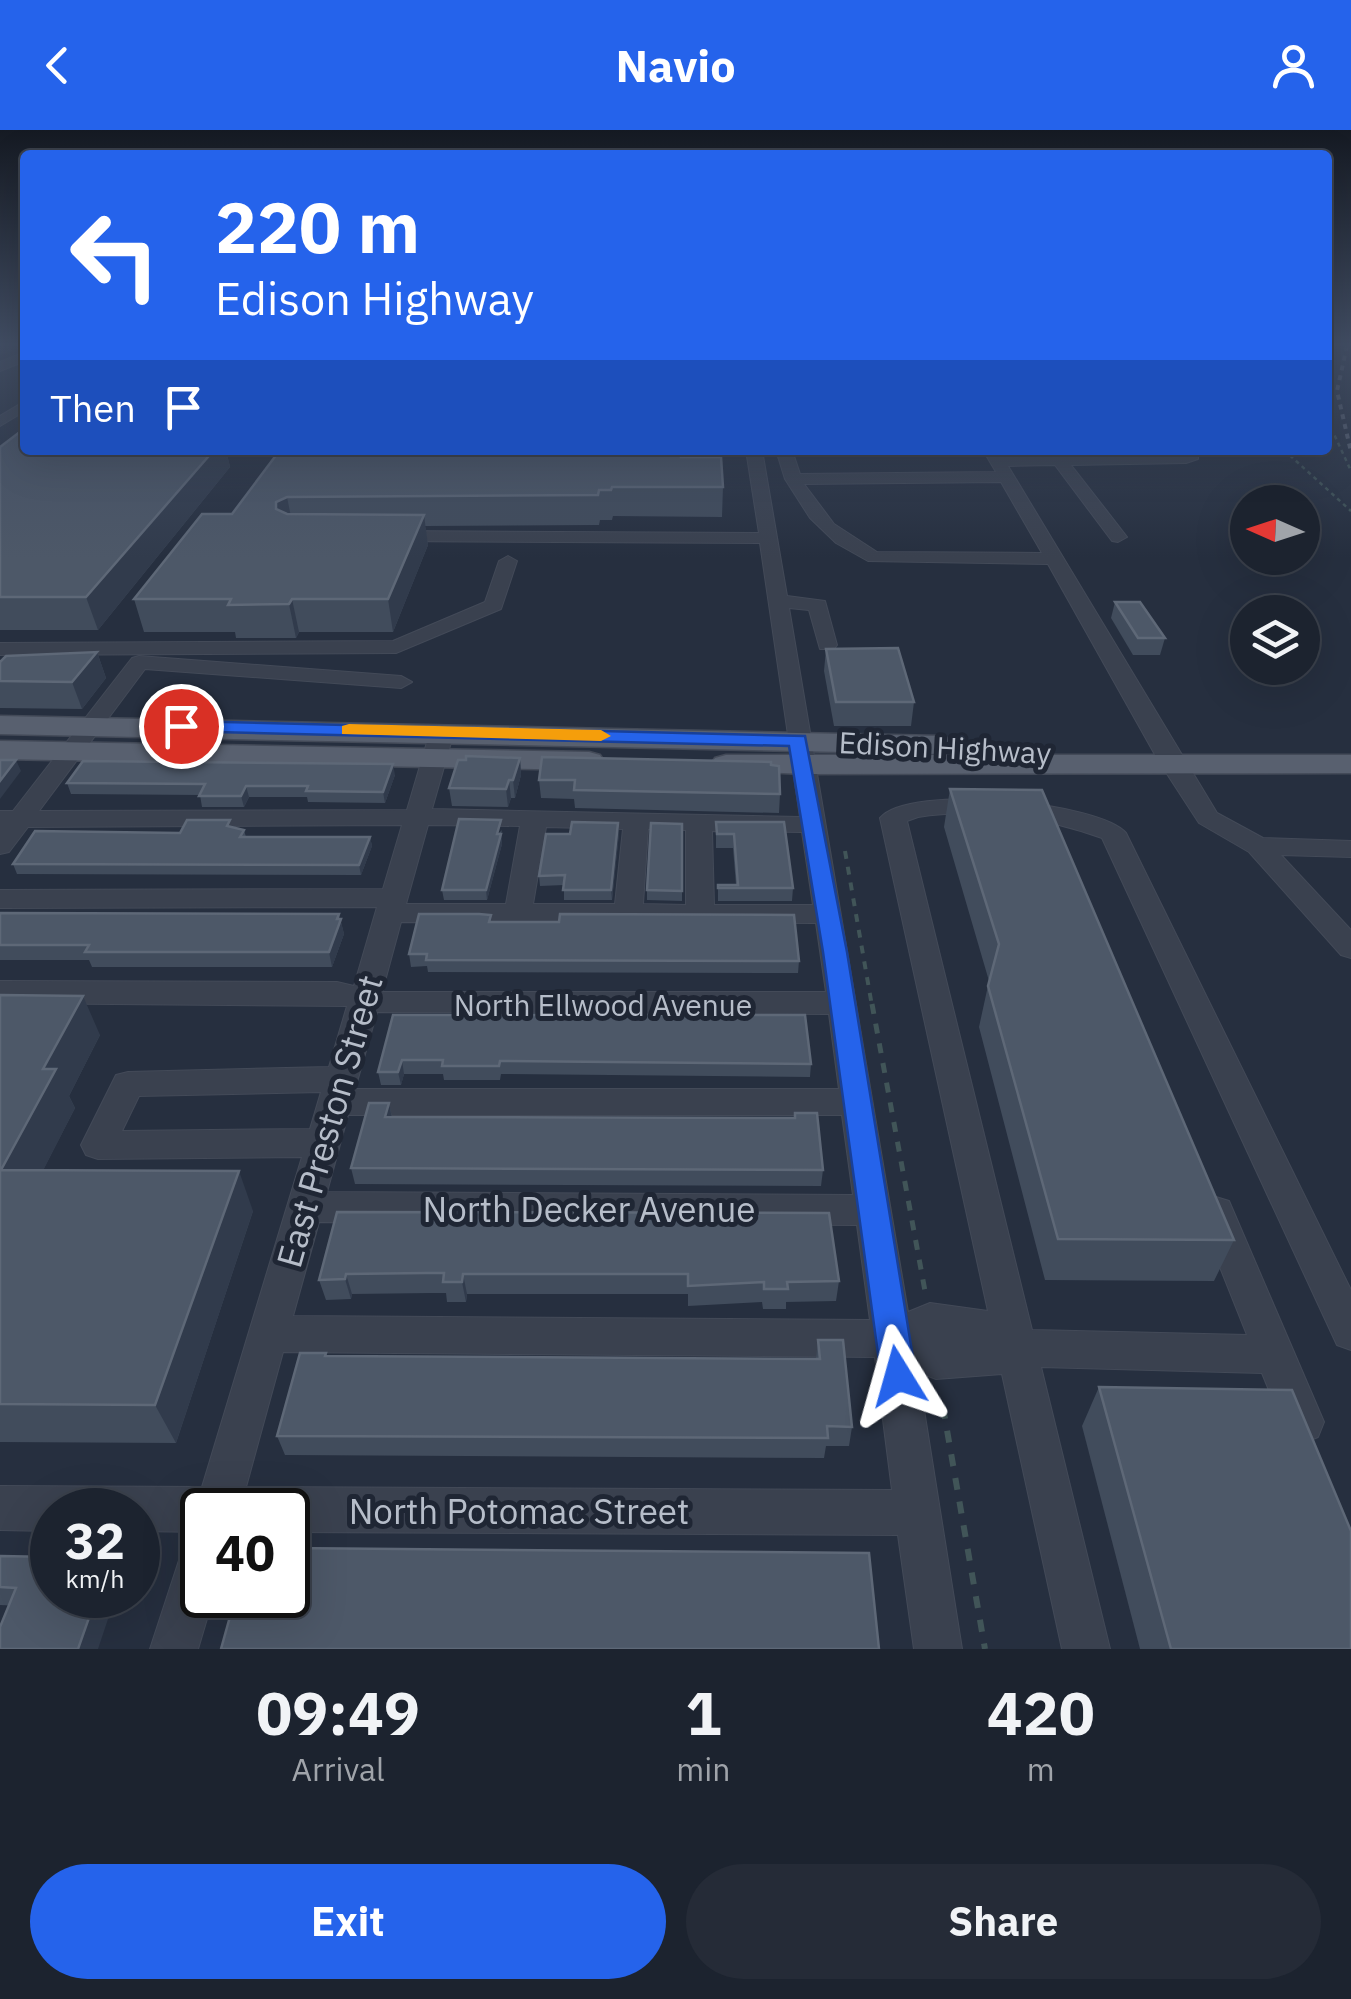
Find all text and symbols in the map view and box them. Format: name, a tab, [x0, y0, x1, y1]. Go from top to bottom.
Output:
text: Navio	[615, 36, 736, 94]
icon: back	[30, 38, 85, 93]
icon: person	[1266, 38, 1321, 93]
text: 220 m	[215, 181, 420, 272]
icon: left	[50, 190, 180, 320]
text: Edison Highway	[215, 269, 534, 327]
icon: arrive	[156, 380, 211, 435]
text: Then	[50, 383, 136, 432]
north arrow	[1230, 485, 1320, 575]
map controls	[1230, 485, 1320, 685]
button: layers	[1230, 595, 1320, 685]
pin	[139, 684, 224, 769]
icon: arrive	[154, 699, 209, 754]
street label: Edison Highway	[838, 722, 1052, 772]
street label: East Preston Street	[265, 970, 393, 1272]
street label: North Ellwood Avenue	[454, 985, 752, 1024]
street label: North Decker Avenue	[422, 1186, 756, 1232]
position arrow	[846, 1324, 950, 1428]
speed limit sign: 40	[180, 1488, 310, 1618]
street label: North Potomac Street	[349, 1488, 689, 1534]
text: 32	[65, 1508, 125, 1573]
text: km/h	[66, 1562, 124, 1595]
text: 09:49	[256, 1673, 420, 1752]
text: 1	[685, 1673, 721, 1752]
text: 420	[987, 1673, 1095, 1752]
text: Arrival	[292, 1748, 385, 1790]
text: min	[676, 1748, 730, 1790]
text: m	[1027, 1748, 1055, 1790]
button: Exit	[30, 1864, 666, 1979]
button: Share	[686, 1864, 1321, 1979]

